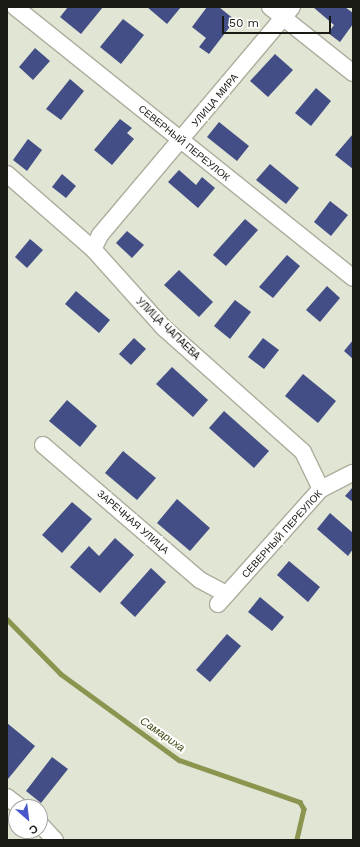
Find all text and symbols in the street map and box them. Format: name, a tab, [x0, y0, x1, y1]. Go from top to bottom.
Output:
scale bar	[224, 8, 333, 34]
text: 50 m	[229, 16, 259, 30]
street label: УЛИЦА МИРА	[189, 71, 241, 129]
street label: СЕВЕРНЫЙ ПЕРЕУЛОК	[136, 102, 232, 184]
street label: УЛИЦА ЧАПАЕВА	[134, 296, 202, 362]
street label: ЗАРЕЧНАЯ УЛИЦА	[95, 488, 171, 556]
street label: СЕВЕРНЫЙ ПЕРЕУЛОК	[239, 488, 325, 580]
water label: Самариха	[137, 715, 187, 755]
north arrow	[8, 799, 48, 839]
text: С	[27, 822, 40, 837]

